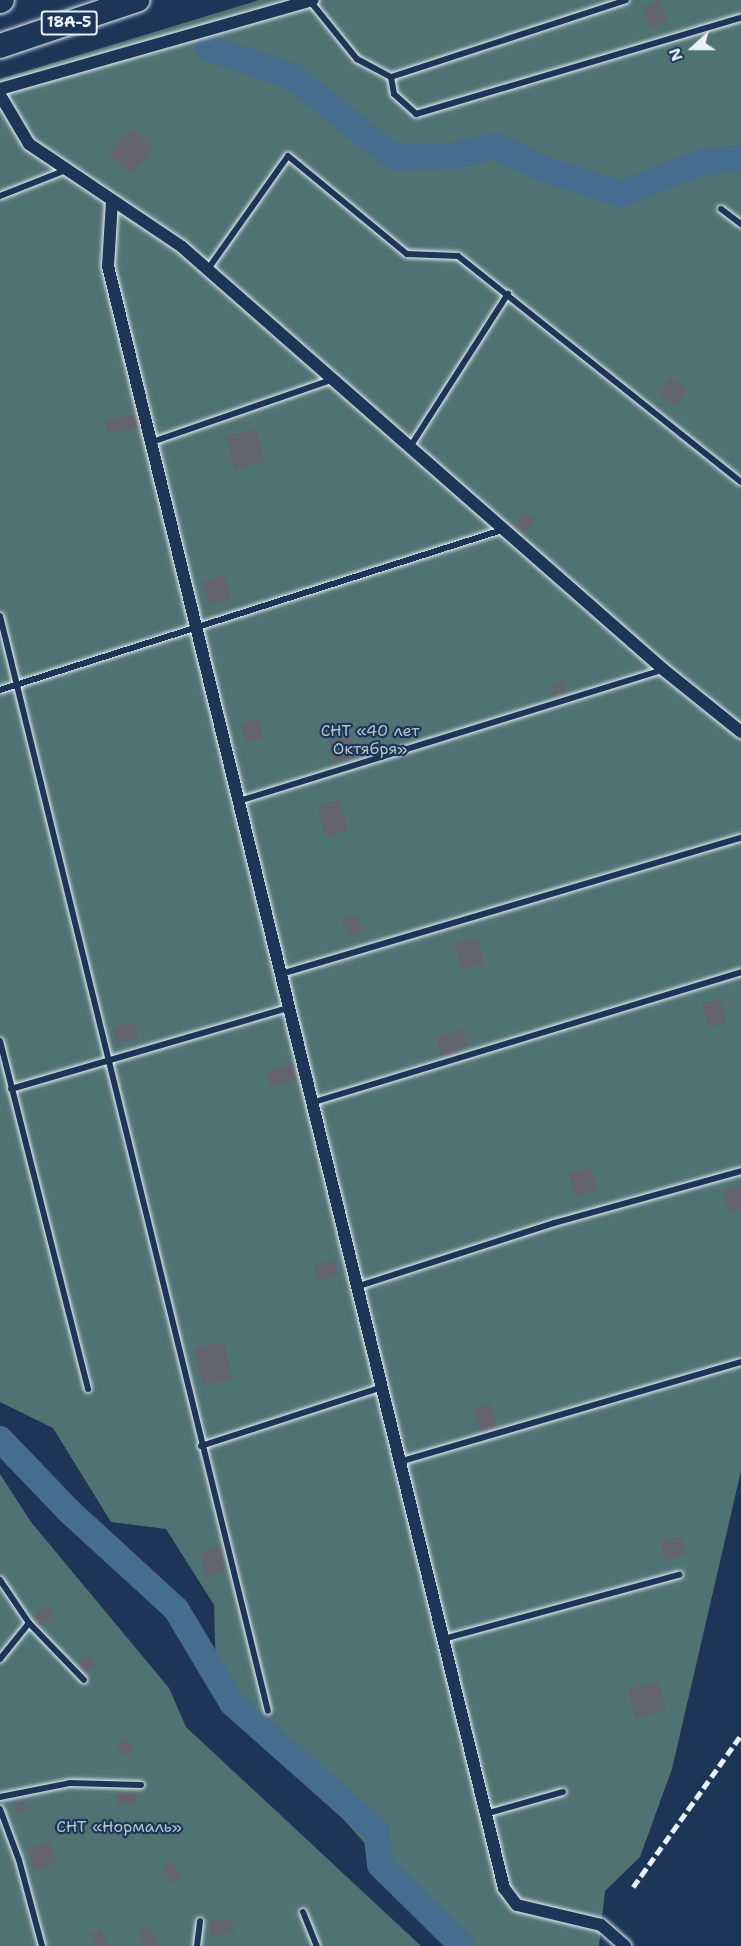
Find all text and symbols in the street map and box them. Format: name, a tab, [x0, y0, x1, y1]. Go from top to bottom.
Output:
road number: 18А-5	[40, 11, 98, 35]
north arrow	[663, 18, 723, 78]
text: N	[664, 45, 688, 64]
park label: СНТ «40 лет Октября»	[321, 721, 419, 759]
park label: СНТ «Нормаль»	[56, 1817, 182, 1837]

